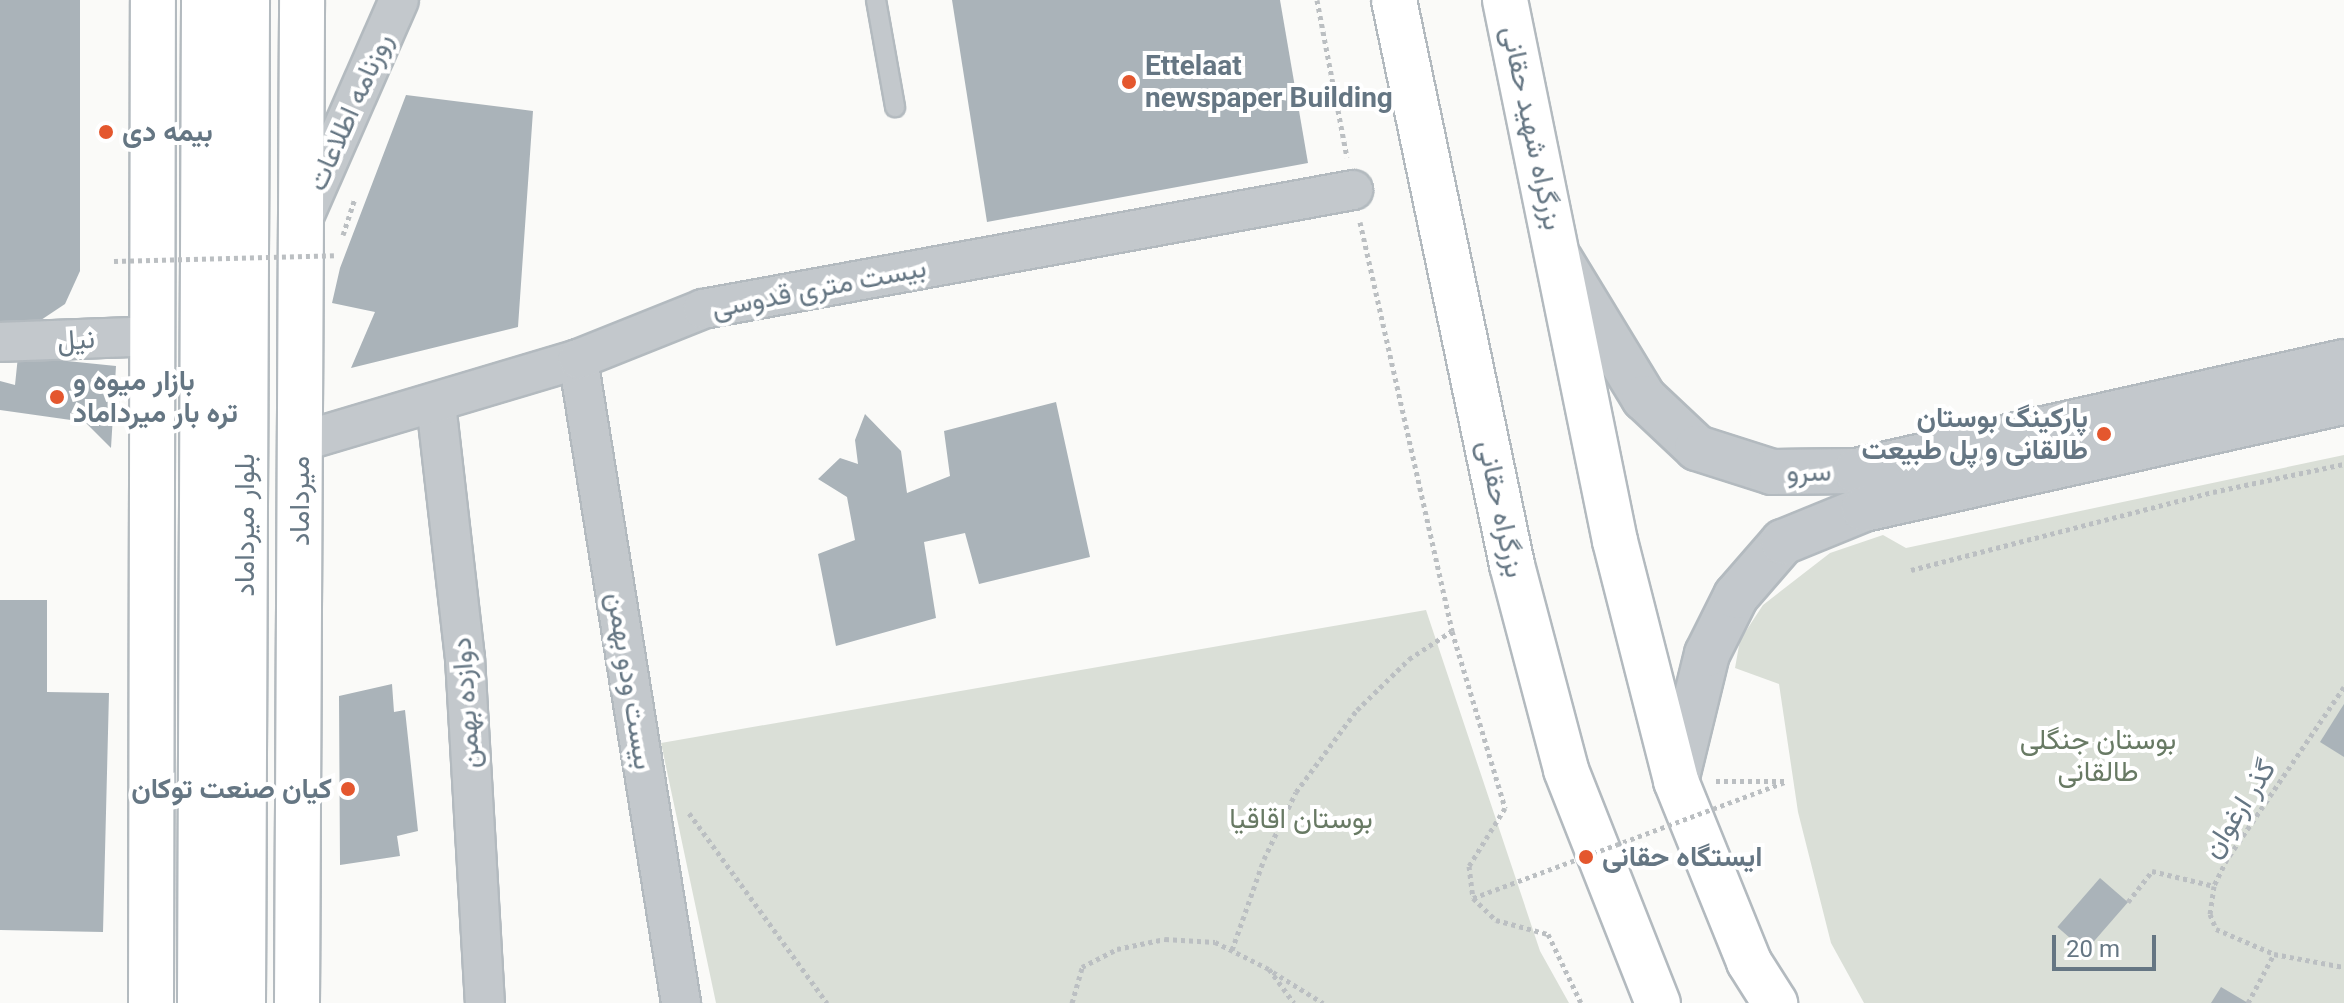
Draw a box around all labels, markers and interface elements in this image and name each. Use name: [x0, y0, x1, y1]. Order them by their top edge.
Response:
street label: بزرگراه شهید حقانی: [1494, 23, 1570, 233]
street label: روزنامه اطلاعات: [300, 28, 400, 196]
place label: Ettelaat newspaper Building: [1145, 49, 1393, 115]
marker: Ettelaat newspaper Building: [1120, 73, 1138, 91]
place label: بیمه دی: [122, 115, 213, 149]
marker: بیمه دی: [97, 123, 115, 141]
street label: بیست متری قدوسی: [709, 251, 929, 325]
street label: نیل: [56, 322, 96, 358]
place label: بازار میوه و تره بار میرداماد: [73, 364, 238, 430]
marker: بازار میوه و تره بار میرداماد: [48, 388, 66, 406]
place label: پارکینگ بوستان طالقانی و پل طبیعت: [1861, 401, 2088, 467]
marker: پارکینگ بوستان طالقانی و پل طبیعت: [2095, 425, 2113, 443]
street label: بزرگراه حقانی: [1470, 437, 1532, 581]
street label: بلوار میرداماد: [228, 454, 262, 596]
street label: سرو: [1786, 455, 1832, 489]
street label: میرداماد: [283, 456, 317, 546]
street label: بیست ودو بهمن: [599, 590, 661, 772]
street label: دوازده بهمن: [445, 636, 487, 770]
park label: بوستان جنگلی طالقانی: [2020, 723, 2176, 789]
street label: گذر ارغوان: [2195, 754, 2283, 864]
place label: کیان صنعت توکان: [131, 772, 332, 806]
marker: کیان صنعت توکان: [339, 780, 357, 798]
park label: بوستان اقاقیا: [1229, 802, 1373, 836]
place label: ایستگاه حقانی: [1602, 840, 1763, 874]
marker: ایستگاه حقانی: [1577, 848, 1595, 866]
scale bar: [2056, 919, 2160, 969]
text: 20 m: [2066, 935, 2120, 963]

